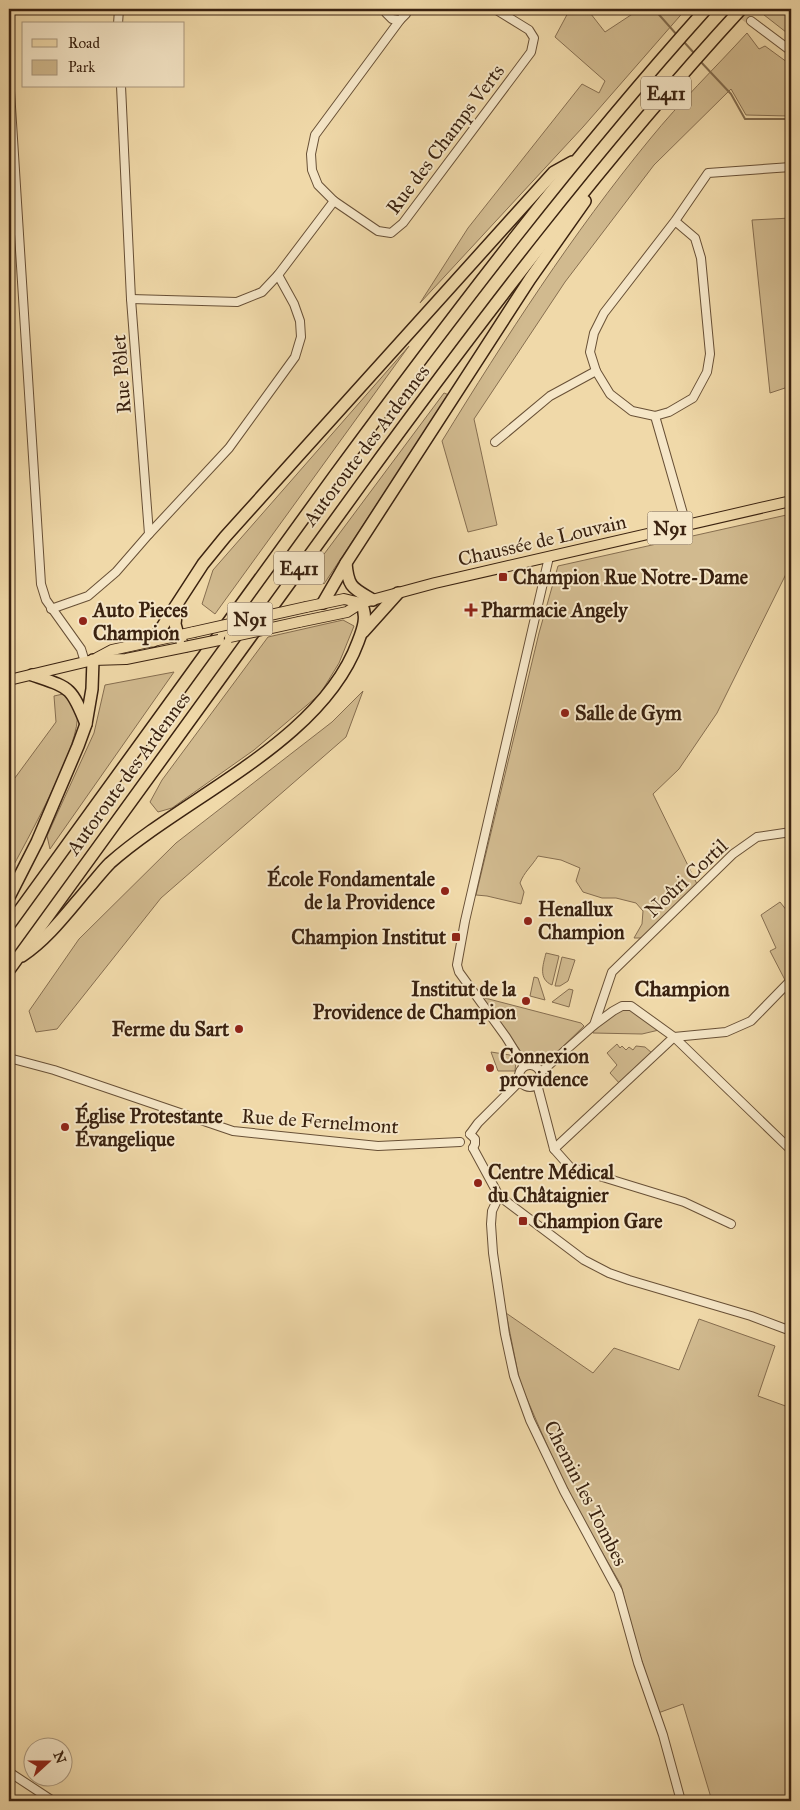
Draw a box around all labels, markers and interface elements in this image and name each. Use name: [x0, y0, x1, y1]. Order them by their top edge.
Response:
legend: [22, 22, 185, 88]
text: Road: [68, 34, 100, 52]
text: Park: [68, 58, 95, 76]
street label: Rue des Champs Verts: [381, 59, 509, 219]
road number: E411: [641, 76, 691, 110]
street label: Rue Pôlet: [106, 334, 136, 414]
street label: Autoroute des Ardennes: [297, 360, 434, 531]
street label: Chaussée de Louvain: [456, 509, 629, 571]
road number: N91: [648, 512, 692, 544]
road number: E411: [274, 552, 324, 584]
place label: Champion Rue Notre-Dame: [513, 565, 749, 590]
marker: Champion Rue Notre-Dame: [497, 571, 509, 583]
place label: Auto Pieces Champion: [91, 598, 188, 646]
place label: Pharmacie Angely: [481, 598, 629, 623]
road number: N91: [228, 602, 272, 636]
marker: Pharmacie Angely: [465, 604, 477, 616]
marker: Auto Pieces Champion: [77, 615, 89, 627]
street label: Autoroute des Ardennes: [60, 687, 195, 860]
place label: Salle de Gym: [575, 701, 682, 726]
marker: Salle de Gym: [559, 707, 571, 719]
street label: Noûri Cortil: [640, 833, 733, 922]
place label: École Fondamentale de la Providence: [267, 865, 436, 914]
marker: École Fondamentale de la Providence: [439, 885, 451, 897]
place label: Henallux Champion: [538, 897, 625, 945]
marker: Henallux Champion: [522, 915, 534, 927]
place label: Champion Institut: [291, 925, 447, 950]
marker: Champion Institut: [450, 931, 462, 943]
district label: Champion: [634, 975, 730, 1002]
place label: Institut de la Providence de Champion: [313, 977, 517, 1025]
marker: Institut de la Providence de Champion: [520, 995, 532, 1007]
place label: Ferme du Sart: [112, 1017, 230, 1041]
marker: Ferme du Sart: [233, 1023, 245, 1035]
place label: Connexion providence: [499, 1044, 589, 1092]
marker: Connexion providence: [484, 1062, 496, 1074]
place label: Église Protestante Évangelique: [75, 1102, 224, 1152]
street label: Rue de Fernelmont: [241, 1104, 399, 1138]
marker: Église Protestante Évangelique: [59, 1121, 71, 1133]
place label: Centre Médical du Châtaignier: [488, 1160, 615, 1208]
marker: Centre Médical du Châtaignier: [472, 1177, 484, 1189]
place label: Champion Gare: [533, 1209, 663, 1234]
marker: Champion Gare: [517, 1215, 529, 1227]
street label: Chemin les Tombes: [539, 1416, 633, 1570]
north arrow: [22, 1738, 72, 1788]
text: N: [50, 1749, 70, 1766]

